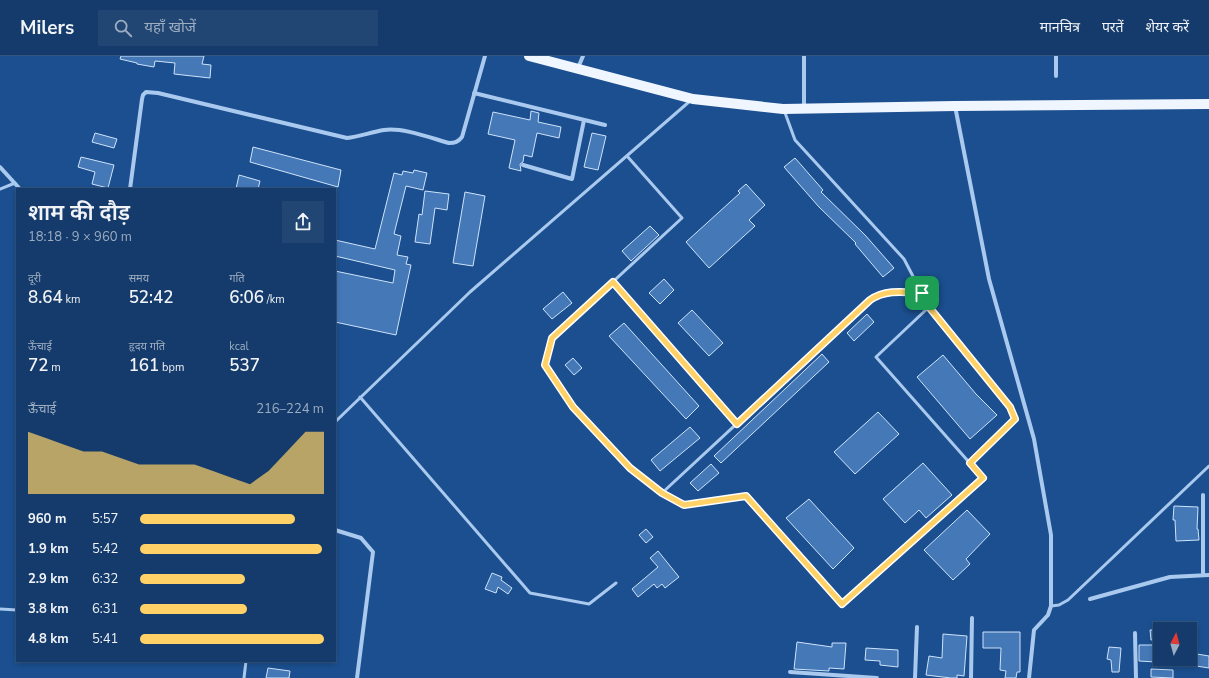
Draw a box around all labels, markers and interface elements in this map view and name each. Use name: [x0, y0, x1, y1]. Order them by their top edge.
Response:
search box: [98, 10, 378, 46]
text: Milers: [20, 15, 74, 41]
icon: search: [112, 17, 134, 39]
text: यहाँ खोजें: [144, 17, 196, 37]
text: मानचित्र: [1040, 18, 1080, 37]
text: परतें: [1102, 18, 1124, 37]
text: शेयर करें: [1146, 18, 1189, 37]
text: शाम की दौड़: [28, 198, 130, 228]
button: share: [282, 201, 324, 243]
text: 18:18 · 9 × 960 m: [28, 228, 132, 246]
text: दूरी: [28, 271, 41, 286]
text: समय: [129, 271, 149, 286]
text: गति: [229, 271, 245, 286]
pin: [905, 276, 939, 310]
icon: arrive: [911, 282, 933, 304]
text: 8.64: [28, 286, 63, 309]
text: 52:42: [129, 286, 174, 309]
text: 6:06: [229, 286, 264, 309]
text: km: [63, 292, 80, 307]
text: /km: [264, 292, 285, 307]
text: ऊँचाई: [28, 339, 52, 354]
text: हृदय गति: [129, 339, 165, 354]
text: kcal: [229, 339, 249, 354]
text: 72: [28, 354, 48, 377]
text: 161: [129, 354, 159, 377]
text: 537: [229, 354, 260, 377]
text: m: [48, 360, 61, 375]
text: bpm: [159, 360, 184, 375]
text: ऊँचाई: [28, 400, 56, 418]
text: 216–224 m: [256, 400, 324, 418]
text: 960 m: [28, 510, 66, 528]
text: 5:57: [92, 510, 118, 528]
text: 1.9 km: [28, 540, 69, 558]
text: 5:42: [92, 540, 118, 558]
text: 2.9 km: [28, 570, 69, 588]
text: 6:32: [92, 570, 118, 588]
text: 3.8 km: [28, 600, 69, 618]
text: 6:31: [92, 600, 118, 618]
north arrow: [1153, 622, 1197, 666]
map controls: [1153, 622, 1197, 666]
text: 4.8 km: [28, 630, 69, 648]
text: 5:41: [92, 630, 118, 648]

